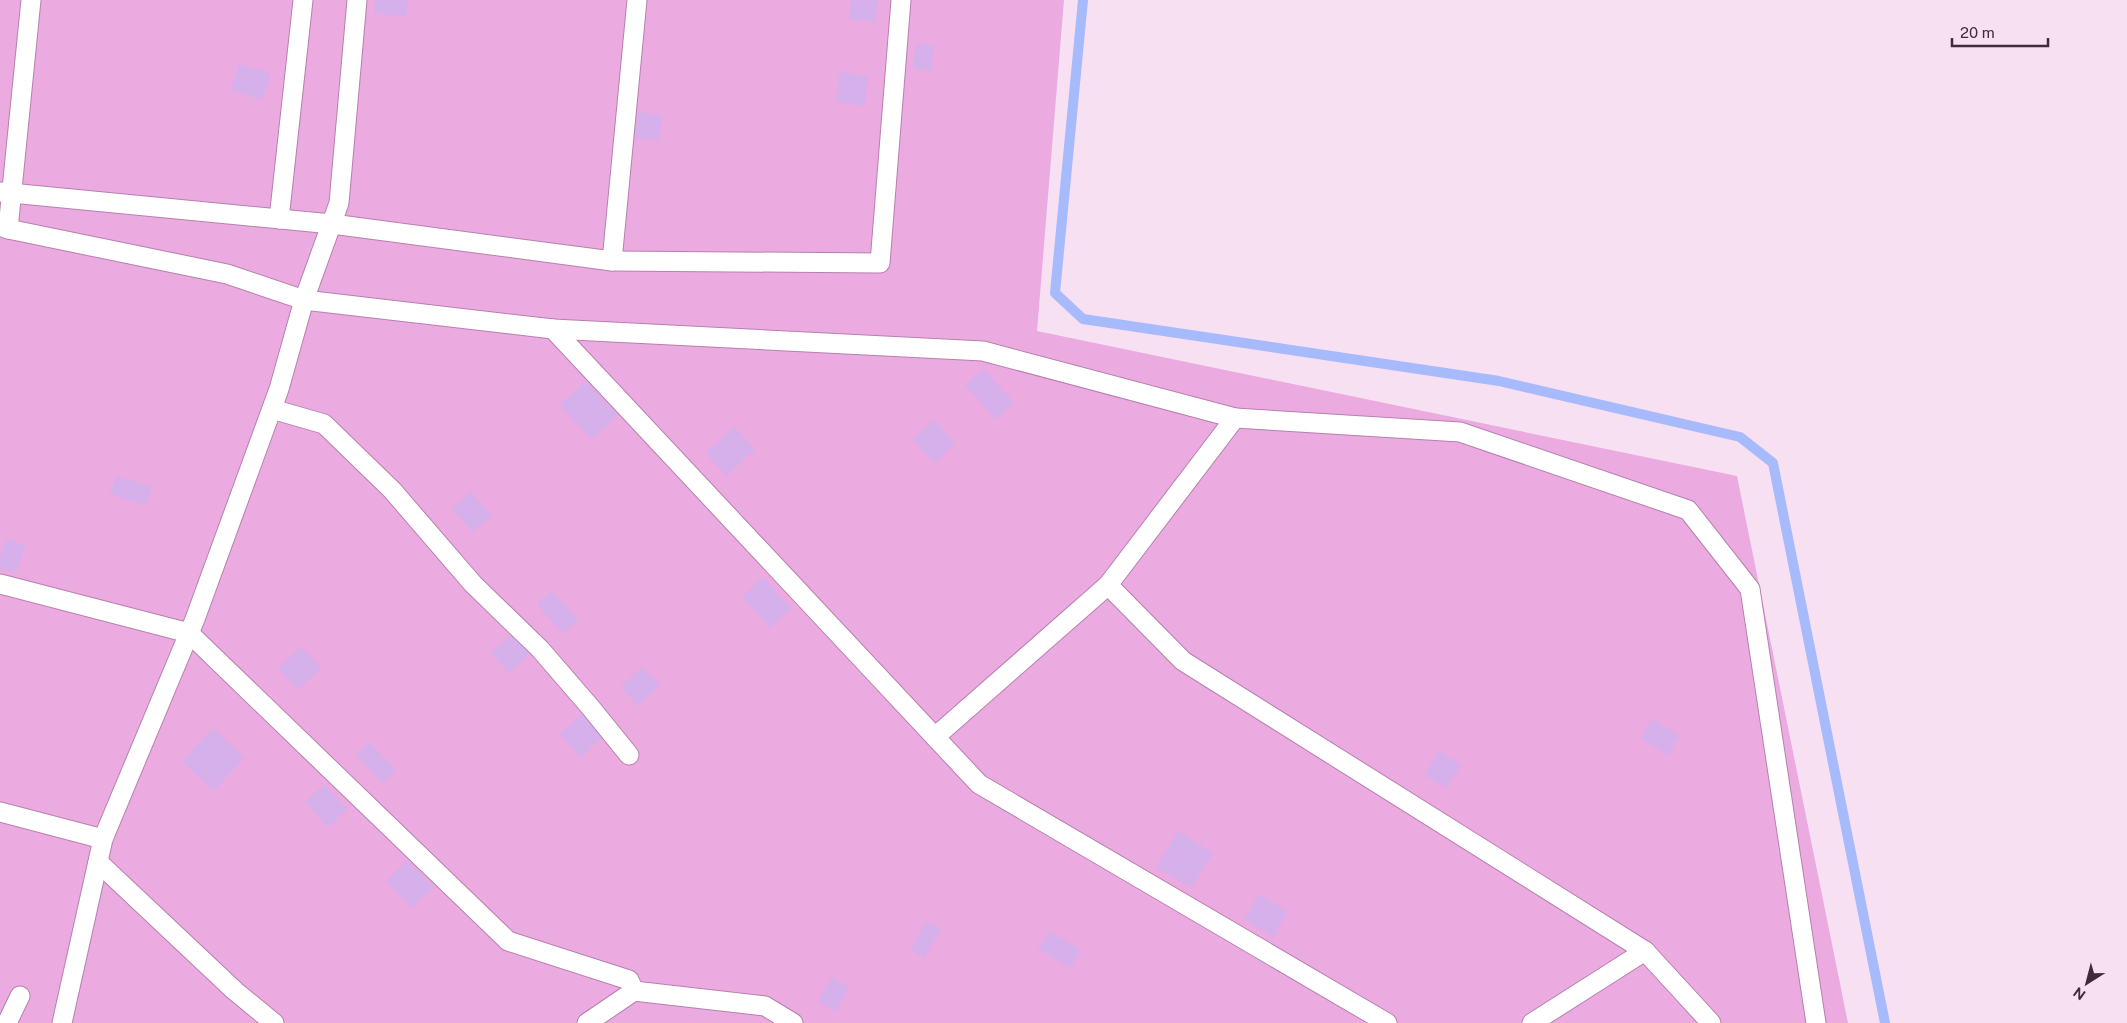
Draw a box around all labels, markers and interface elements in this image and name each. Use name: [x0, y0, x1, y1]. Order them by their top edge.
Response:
scale bar: [1952, 15, 2048, 47]
text: 20 m: [1960, 24, 1995, 41]
north arrow: [2062, 958, 2112, 1008]
text: N: [2070, 984, 2088, 1003]

